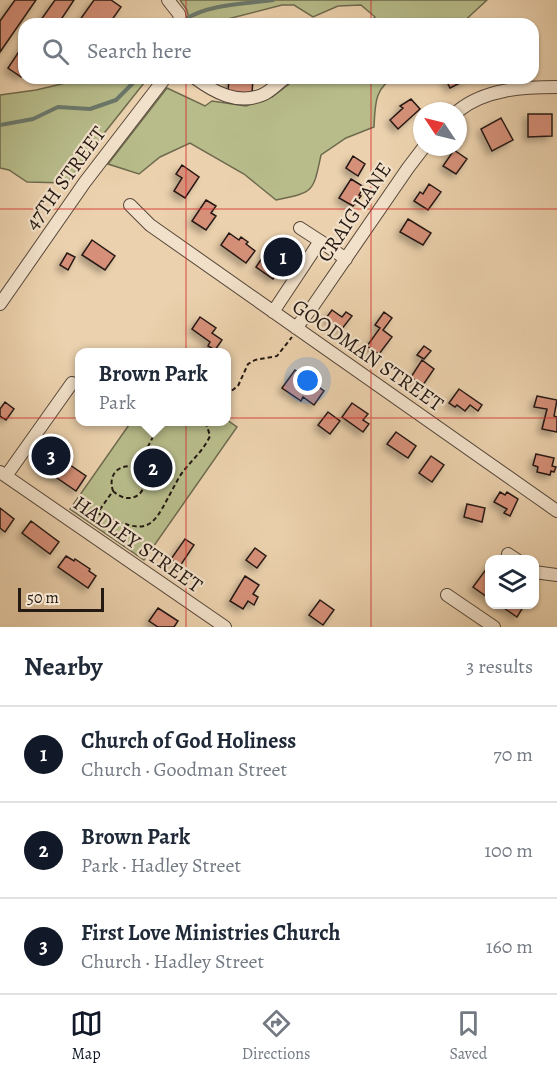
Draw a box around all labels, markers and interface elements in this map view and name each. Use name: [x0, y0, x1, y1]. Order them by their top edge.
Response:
search box: [18, 18, 539, 84]
icon: search: [39, 35, 72, 68]
text: Search here: [87, 36, 192, 66]
north arrow: [413, 102, 467, 156]
street label: 47TH STREET: [18, 120, 112, 235]
street label: CRAIG LANE: [310, 157, 398, 267]
pin: 1: [264, 234, 302, 280]
street label: GOODMAN STREET: [287, 292, 450, 418]
popup: [75, 348, 231, 426]
text: Brown Park: [98, 359, 208, 389]
your location: [293, 366, 322, 395]
text: Park: [98, 389, 136, 416]
pin: 3: [32, 434, 70, 478]
pin: 2: [134, 446, 172, 490]
street label: HADLEY STREET: [68, 489, 209, 599]
map controls: [485, 555, 539, 609]
button: layers: [485, 555, 539, 609]
scale bar: [18, 585, 104, 612]
text: 50 m: [27, 587, 59, 609]
text: Nearby: [24, 649, 103, 684]
text: 3 results: [466, 653, 533, 680]
text: Church of God Holiness: [81, 726, 296, 756]
text: 1: [40, 741, 47, 768]
text: 70 m: [493, 741, 533, 768]
text: Church · Goodman Street: [81, 756, 287, 783]
text: Brown Park: [81, 822, 190, 852]
text: 2: [39, 837, 48, 864]
text: 100 m: [484, 837, 533, 864]
text: Park · Hadley Street: [81, 852, 241, 879]
text: First Love Ministries Church: [81, 918, 341, 948]
text: 3: [39, 933, 48, 960]
text: 160 m: [486, 933, 533, 960]
text: Church · Hadley Street: [81, 948, 264, 975]
tab: Map: [70, 1007, 103, 1065]
tab: Directions: [242, 1007, 310, 1065]
tab: Saved: [449, 1007, 487, 1065]

